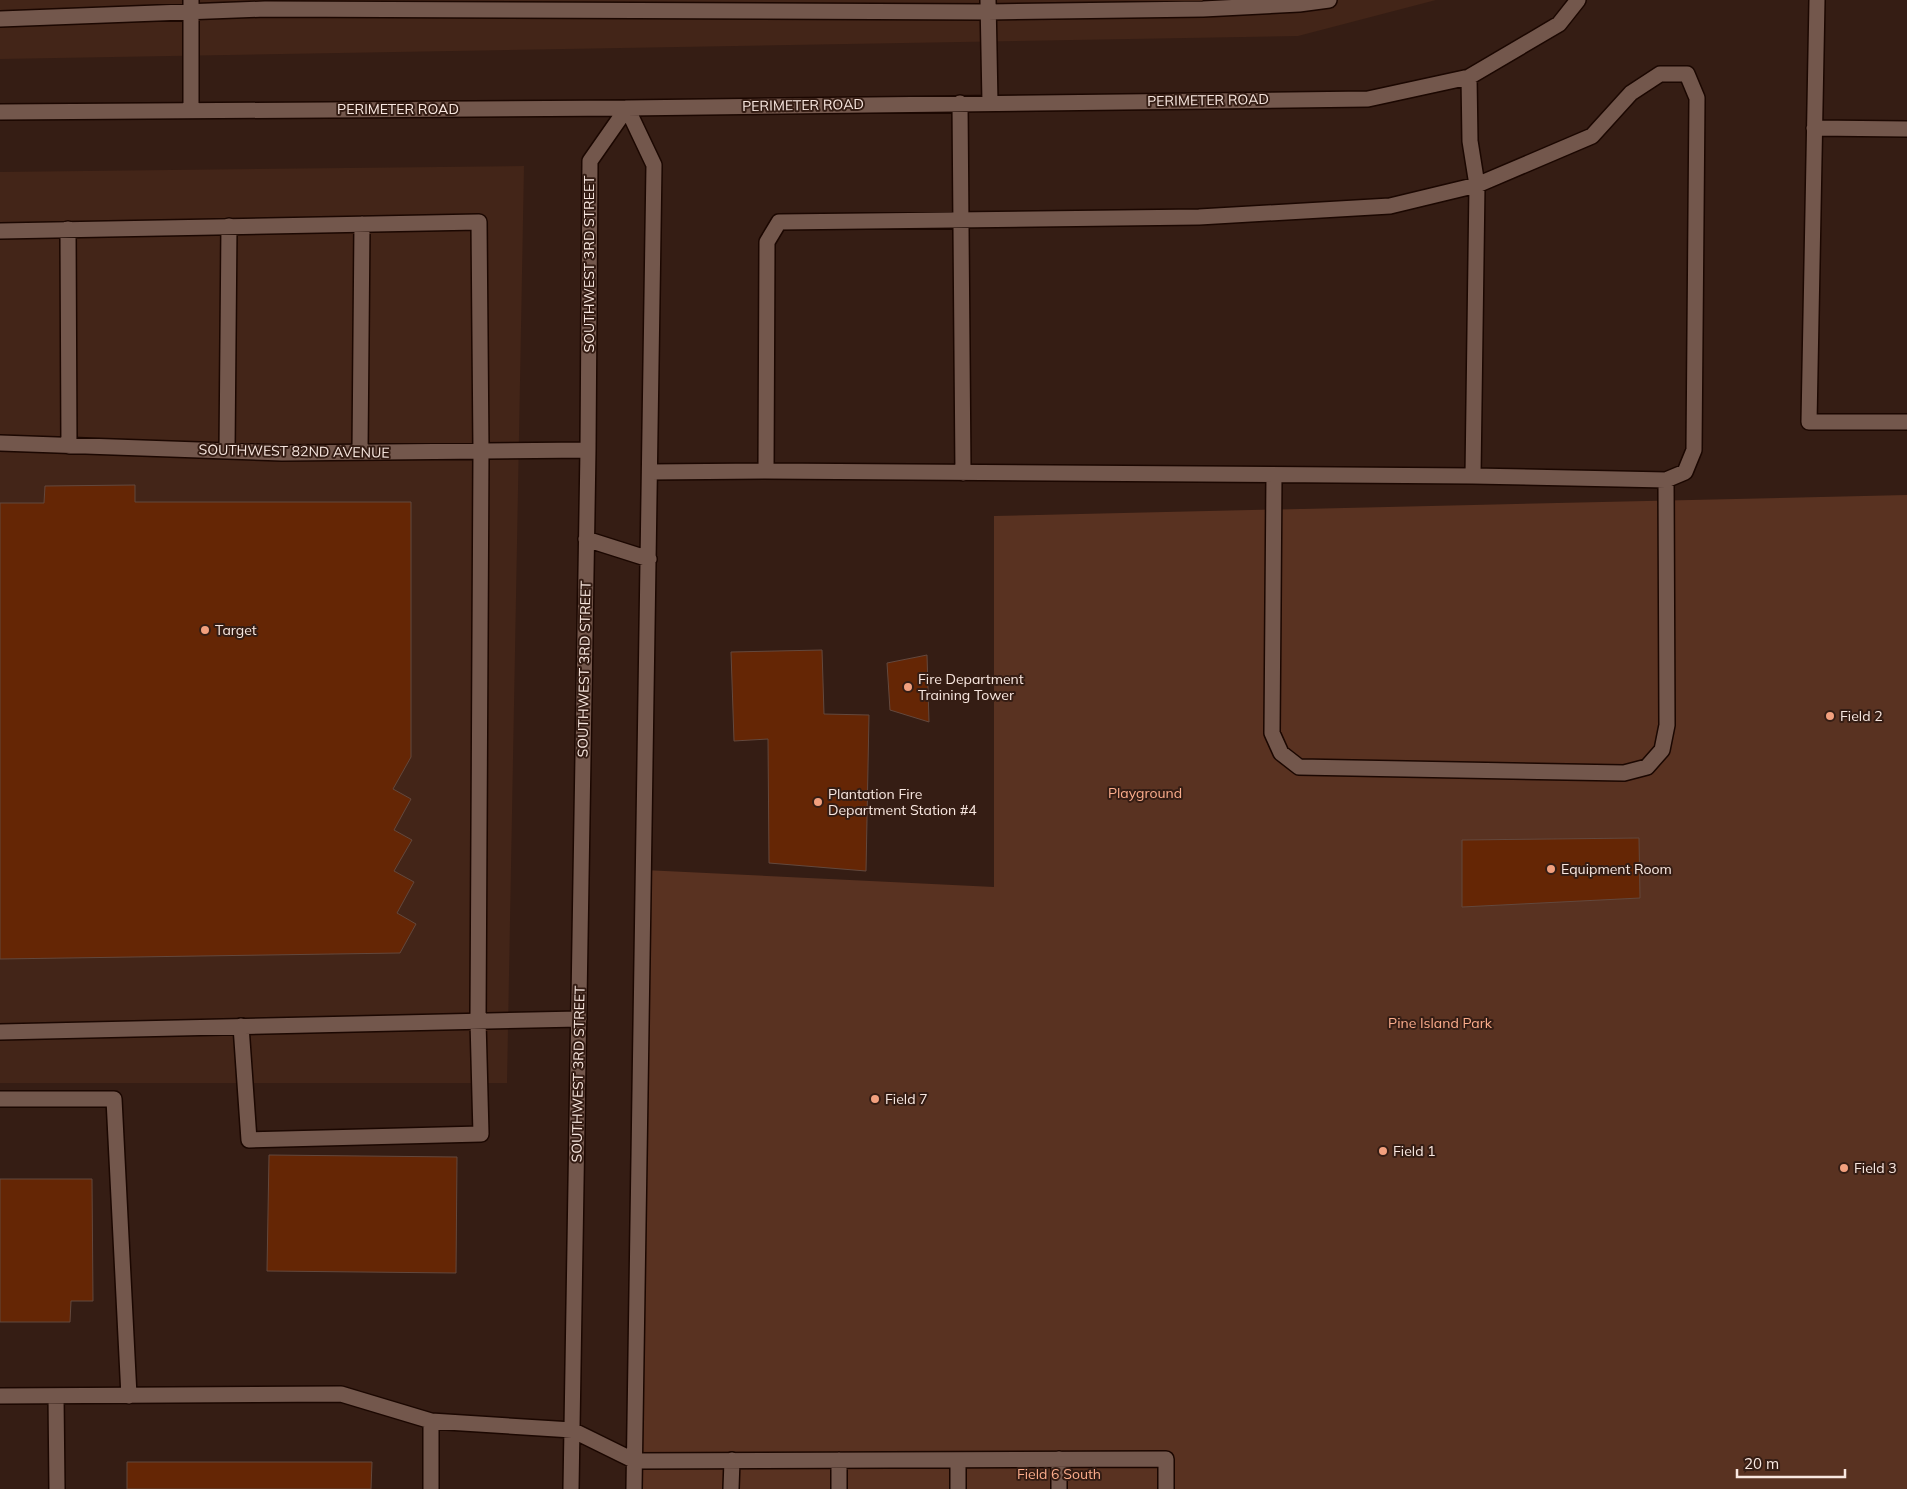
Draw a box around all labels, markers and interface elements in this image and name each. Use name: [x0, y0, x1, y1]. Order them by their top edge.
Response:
street label: PERIMETER ROAD: [1147, 90, 1269, 110]
street label: PERIMETER ROAD: [742, 95, 864, 115]
street label: PERIMETER ROAD: [337, 100, 459, 118]
street label: SOUTHWEST 3RD STREET: [580, 175, 598, 352]
street label: SOUTHWEST 82ND AVENUE: [198, 440, 390, 462]
street label: SOUTHWEST 3RD STREET: [573, 580, 595, 758]
place label: Target: [215, 621, 257, 639]
marker: Target: [199, 624, 211, 636]
place label: Fire Department Training Tower: [918, 670, 1024, 704]
marker: Fire Department Training Tower: [902, 681, 914, 693]
place label: Field 2: [1840, 707, 1883, 725]
marker: Field 2: [1824, 710, 1836, 722]
park label: Playground: [1108, 784, 1182, 802]
place label: Plantation Fire Department Station #4: [828, 785, 977, 819]
marker: Plantation Fire Department Station #4: [812, 796, 824, 808]
place label: Equipment Room: [1561, 860, 1672, 878]
marker: Equipment Room: [1545, 863, 1557, 875]
street label: SOUTHWEST 3RD STREET: [567, 985, 589, 1163]
park label: Pine Island Park: [1388, 1014, 1493, 1032]
place label: Field 7: [885, 1090, 928, 1108]
marker: Field 7: [869, 1093, 881, 1105]
place label: Field 1: [1393, 1142, 1436, 1160]
marker: Field 1: [1377, 1145, 1389, 1157]
place label: Field 3: [1854, 1159, 1897, 1177]
marker: Field 3: [1838, 1162, 1850, 1174]
scale bar: [1737, 1446, 1844, 1478]
text: 20 m: [1744, 1454, 1779, 1473]
park label: Field 6 South: [1017, 1465, 1101, 1483]

